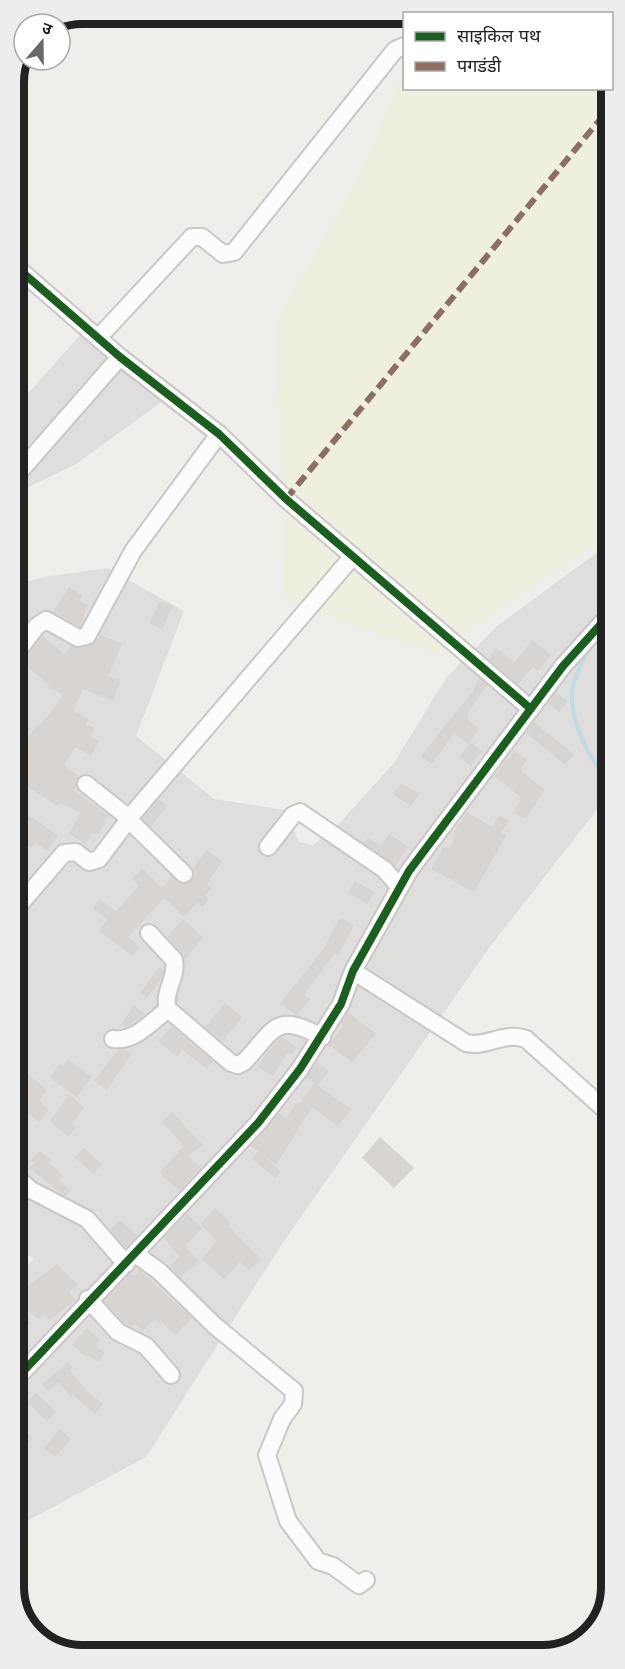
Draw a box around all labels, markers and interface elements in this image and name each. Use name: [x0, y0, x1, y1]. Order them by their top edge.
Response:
north arrow: [12, 12, 72, 72]
legend: [403, 12, 613, 90]
text: उ: [39, 16, 56, 41]
text: साइकिल पथ: [457, 23, 541, 49]
text: पगडंडी: [457, 53, 502, 79]

